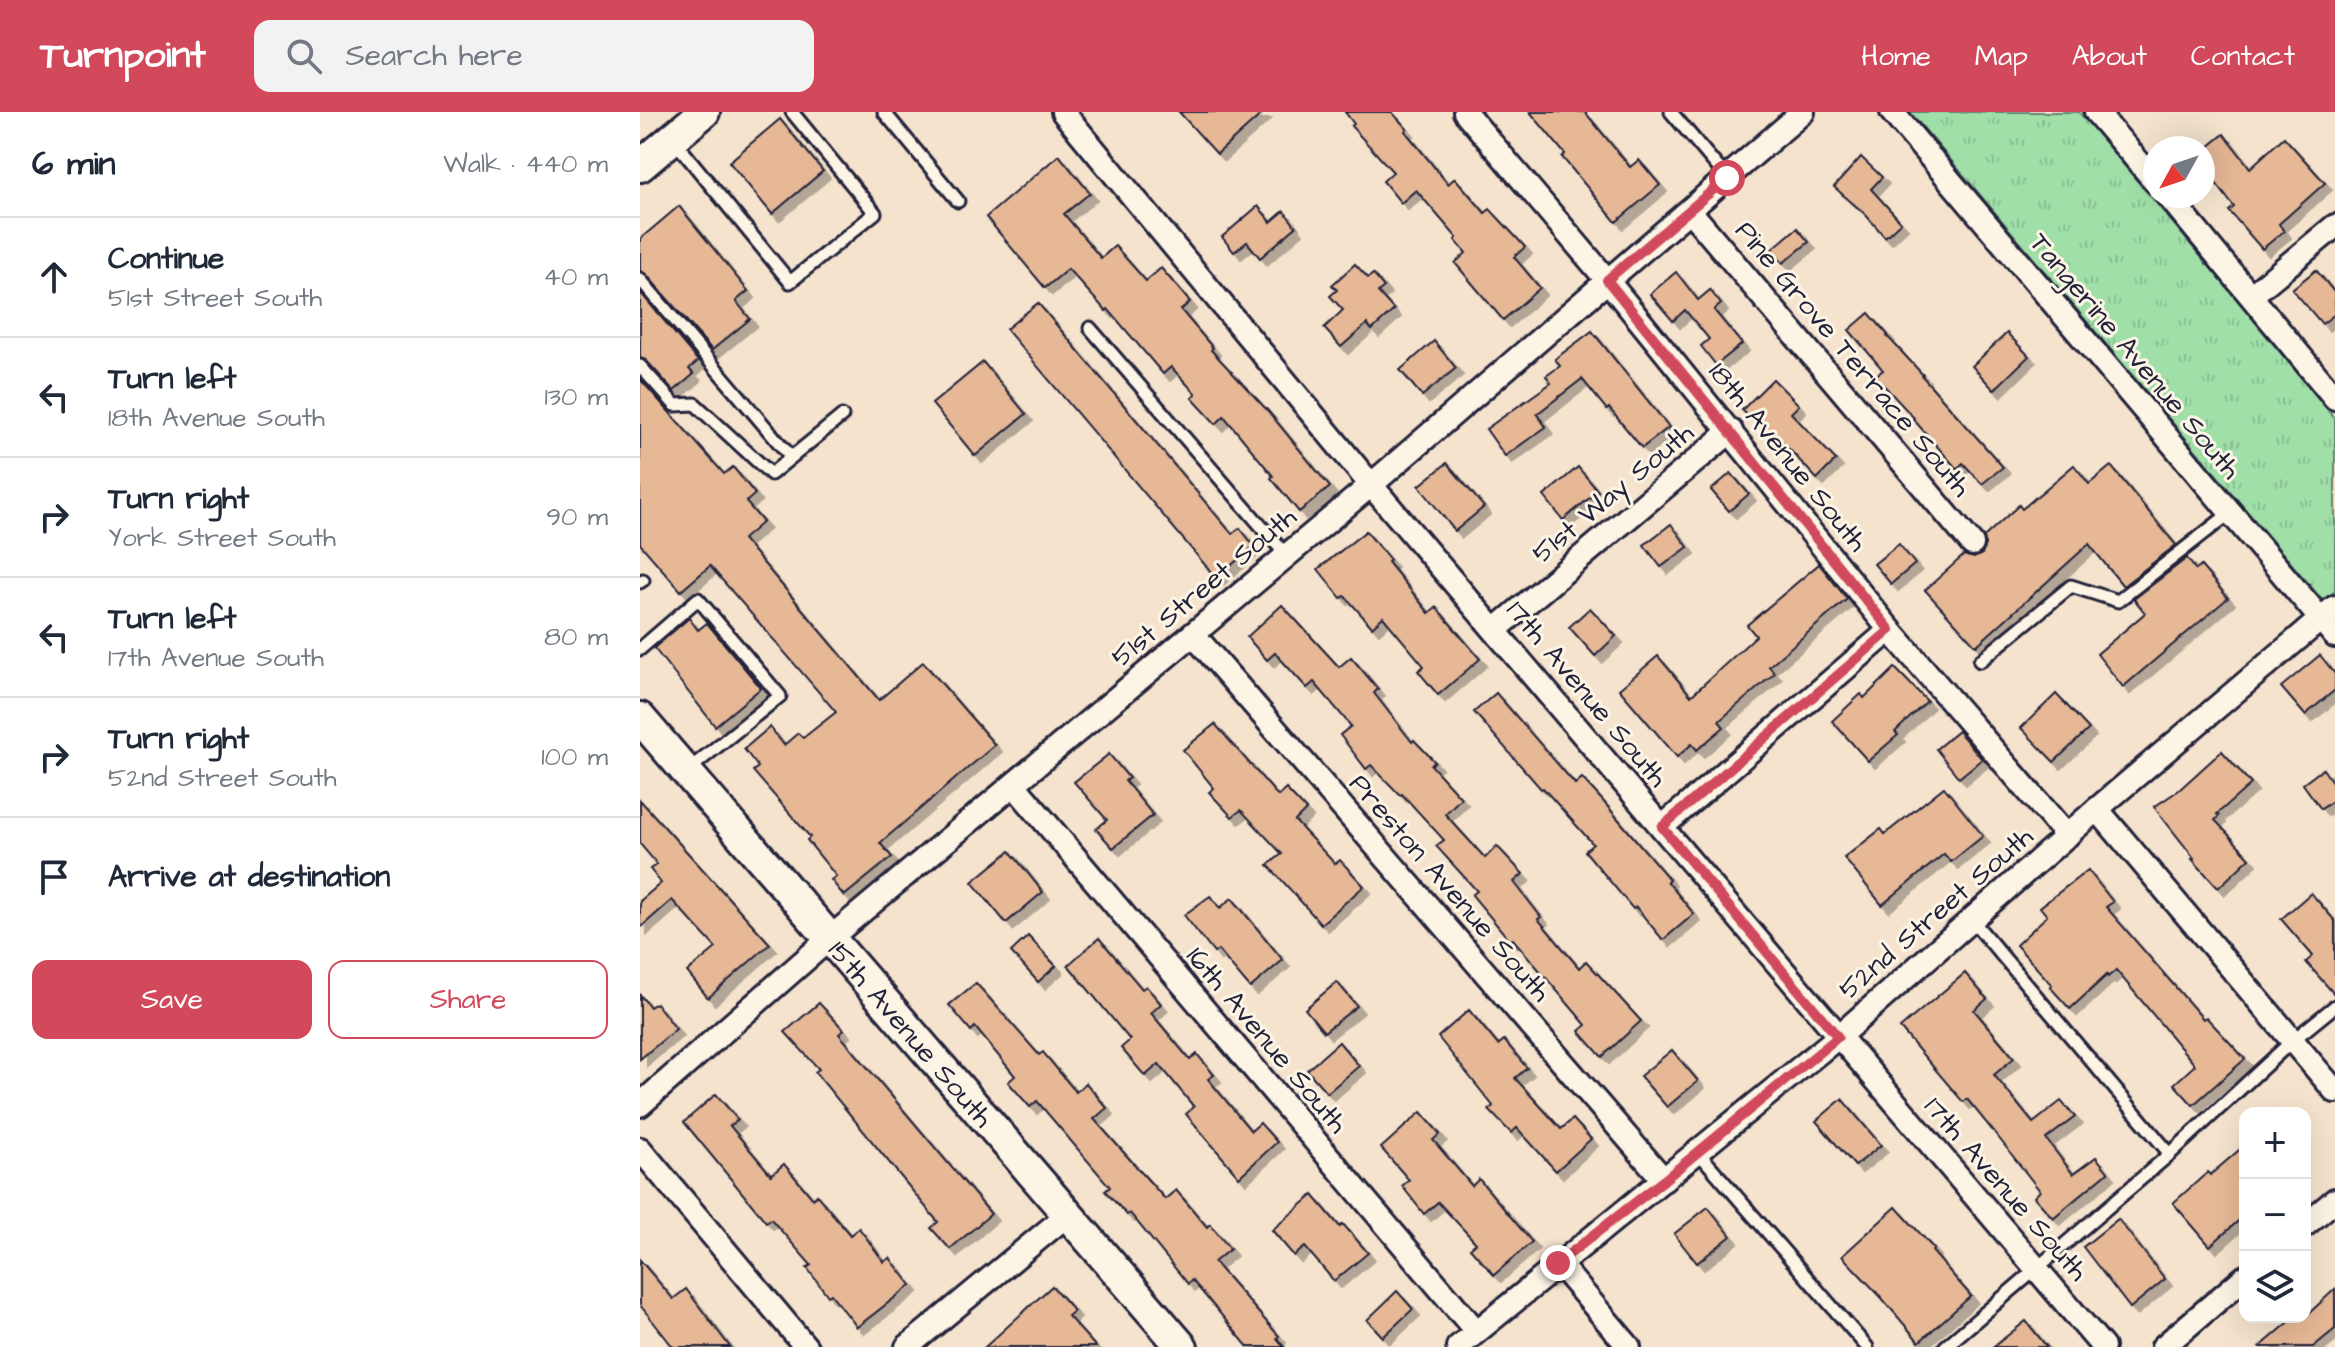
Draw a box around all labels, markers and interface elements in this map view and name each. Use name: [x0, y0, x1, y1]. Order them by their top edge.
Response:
search box: [254, 20, 814, 92]
text: Turnpoint: [40, 30, 206, 82]
icon: search: [282, 34, 326, 78]
text: Search here: [346, 35, 523, 77]
text: Home: [1861, 37, 1931, 76]
text: Map: [1975, 37, 2028, 76]
text: About: [2072, 37, 2147, 76]
text: Contact: [2191, 37, 2295, 76]
north arrow: [2143, 136, 2215, 208]
text: 6 min: [32, 140, 116, 188]
text: Walk · 440 m: [443, 146, 608, 182]
route start: [1709, 160, 1745, 196]
street label: Pine Grove Terrace South: [1726, 213, 1980, 505]
street label: Tangerine Avenue South: [2019, 224, 2250, 488]
text: Continue: [108, 238, 224, 280]
icon: ahead: [32, 255, 76, 299]
text: 40 m: [543, 259, 608, 295]
text: 51st Street South: [108, 280, 322, 316]
street label: 18th Avenue South: [1699, 354, 1877, 560]
text: Turn left: [108, 358, 236, 400]
icon: left: [32, 375, 76, 419]
text: 130 m: [544, 379, 608, 415]
text: 18th Avenue South: [108, 400, 325, 436]
street label: 51st Way South: [1524, 414, 1704, 574]
text: Turn right: [108, 478, 249, 520]
icon: right: [32, 495, 76, 539]
street label: 51st Street South: [1103, 498, 1305, 676]
text: 90 m: [546, 499, 608, 535]
text: York Street South: [108, 520, 336, 556]
street label: 17th Avenue South: [1497, 592, 1677, 796]
text: Turn left: [108, 598, 236, 640]
icon: left: [32, 615, 76, 659]
text: 80 m: [544, 619, 608, 655]
text: 17th Avenue South: [108, 640, 324, 676]
text: Turn right: [108, 718, 249, 760]
icon: right: [32, 735, 76, 779]
text: 100 m: [541, 739, 608, 775]
text: 52nd Street South: [108, 760, 337, 796]
street label: Preston Avenue South: [1340, 766, 1560, 1010]
street label: 52nd Street South: [1830, 818, 2042, 1009]
icon: arrive: [32, 855, 76, 899]
text: Arrive at destination: [108, 856, 390, 898]
street label: 15th Avenue South: [819, 932, 1002, 1136]
street label: 16th Avenue South: [1177, 938, 1357, 1142]
button: Save: [32, 960, 312, 1039]
button: Share: [328, 960, 608, 1039]
street label: 17th Avenue South: [1915, 1088, 2097, 1290]
map controls: [2239, 1107, 2311, 1323]
button: +: [2239, 1107, 2311, 1179]
button: −: [2239, 1179, 2311, 1251]
route end: [1540, 1245, 1576, 1281]
button: layers: [2239, 1251, 2311, 1323]

